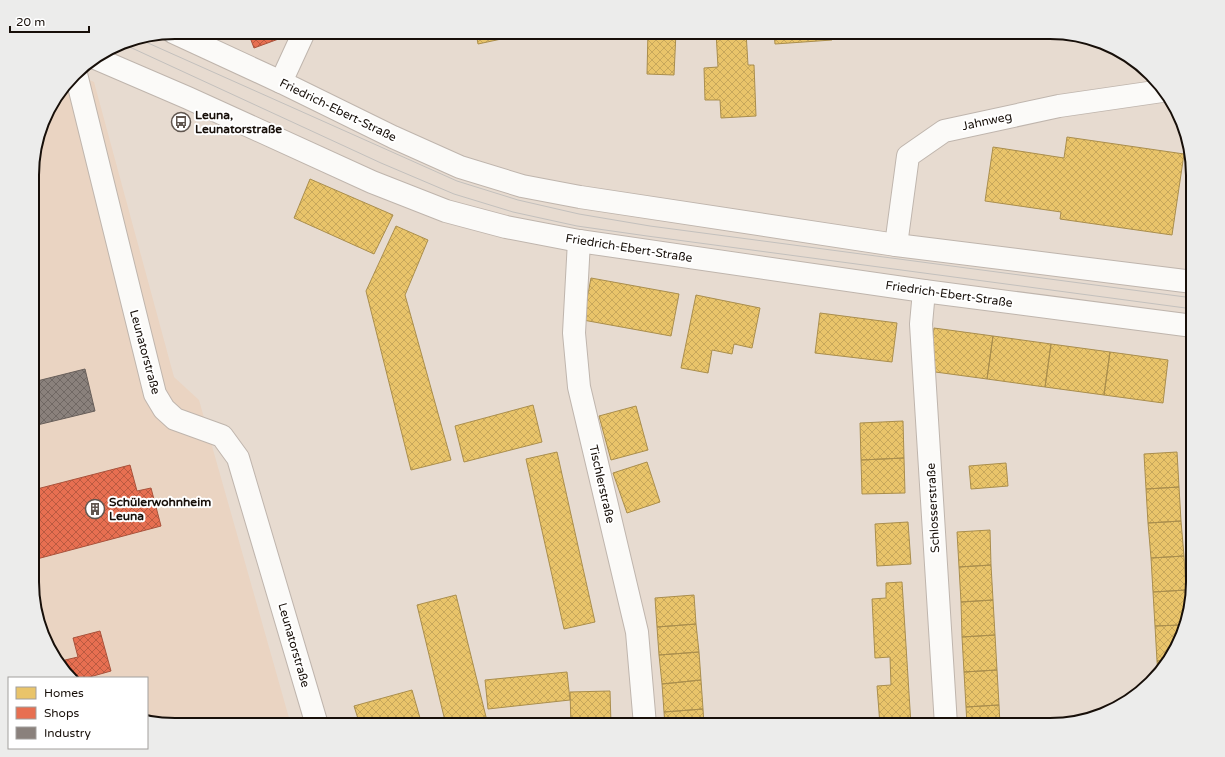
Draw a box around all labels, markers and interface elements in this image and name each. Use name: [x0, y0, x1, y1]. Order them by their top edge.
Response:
scale bar: [10, 8, 89, 34]
text: 20 m: [16, 15, 45, 29]
street label: Friedrich-Ebert-Straße: [277, 76, 399, 144]
place label: Leuna, Leunatorstraße: [195, 108, 282, 136]
street label: Jahnweg: [961, 109, 1013, 133]
bus stop icon: Leuna, Leunatorstraße: [170, 111, 192, 133]
street label: Friedrich-Ebert-Straße: [565, 231, 694, 265]
street label: Friedrich-Ebert-Straße: [885, 278, 1014, 310]
street label: Leunatorstraße: [127, 308, 163, 396]
street label: Tischlerstraße: [586, 444, 618, 525]
street label: Schlosserstraße: [924, 462, 942, 553]
place label: Schülerwohnheim Leuna: [109, 495, 211, 523]
building icon: Schülerwohnheim Leuna: [84, 498, 106, 520]
street label: Leunatorstraße: [275, 601, 313, 689]
legend: [8, 677, 148, 749]
text: Homes: [44, 686, 84, 700]
text: Shops: [44, 706, 79, 720]
text: Industry: [44, 726, 91, 740]

